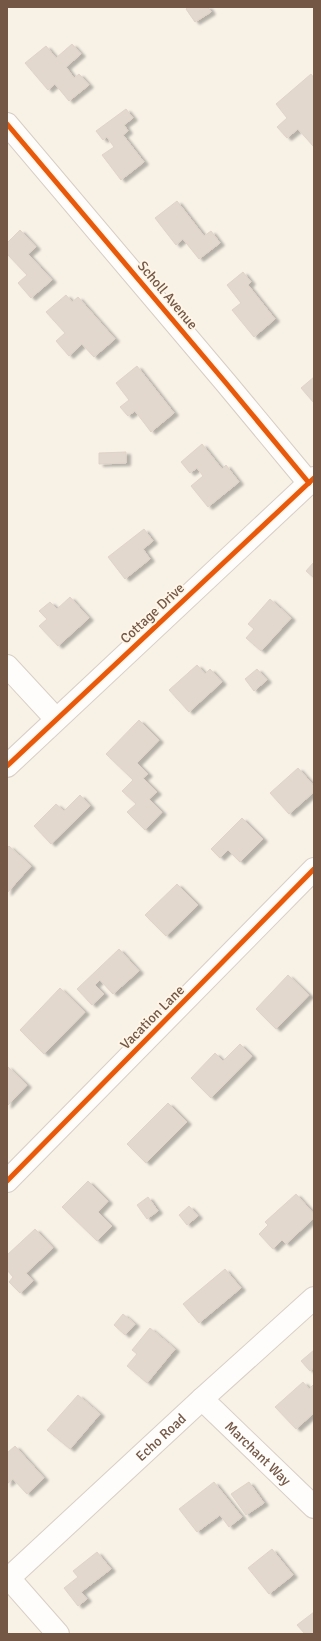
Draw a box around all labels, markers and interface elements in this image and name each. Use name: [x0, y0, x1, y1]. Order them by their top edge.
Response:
street label: Scholl Avenue: [134, 258, 201, 333]
street label: Cottage Drive: [117, 579, 188, 647]
street label: Vacation Lane: [117, 982, 188, 1053]
street label: Echo Road: [132, 1410, 190, 1465]
street label: Marchant Way: [221, 1418, 295, 1489]

